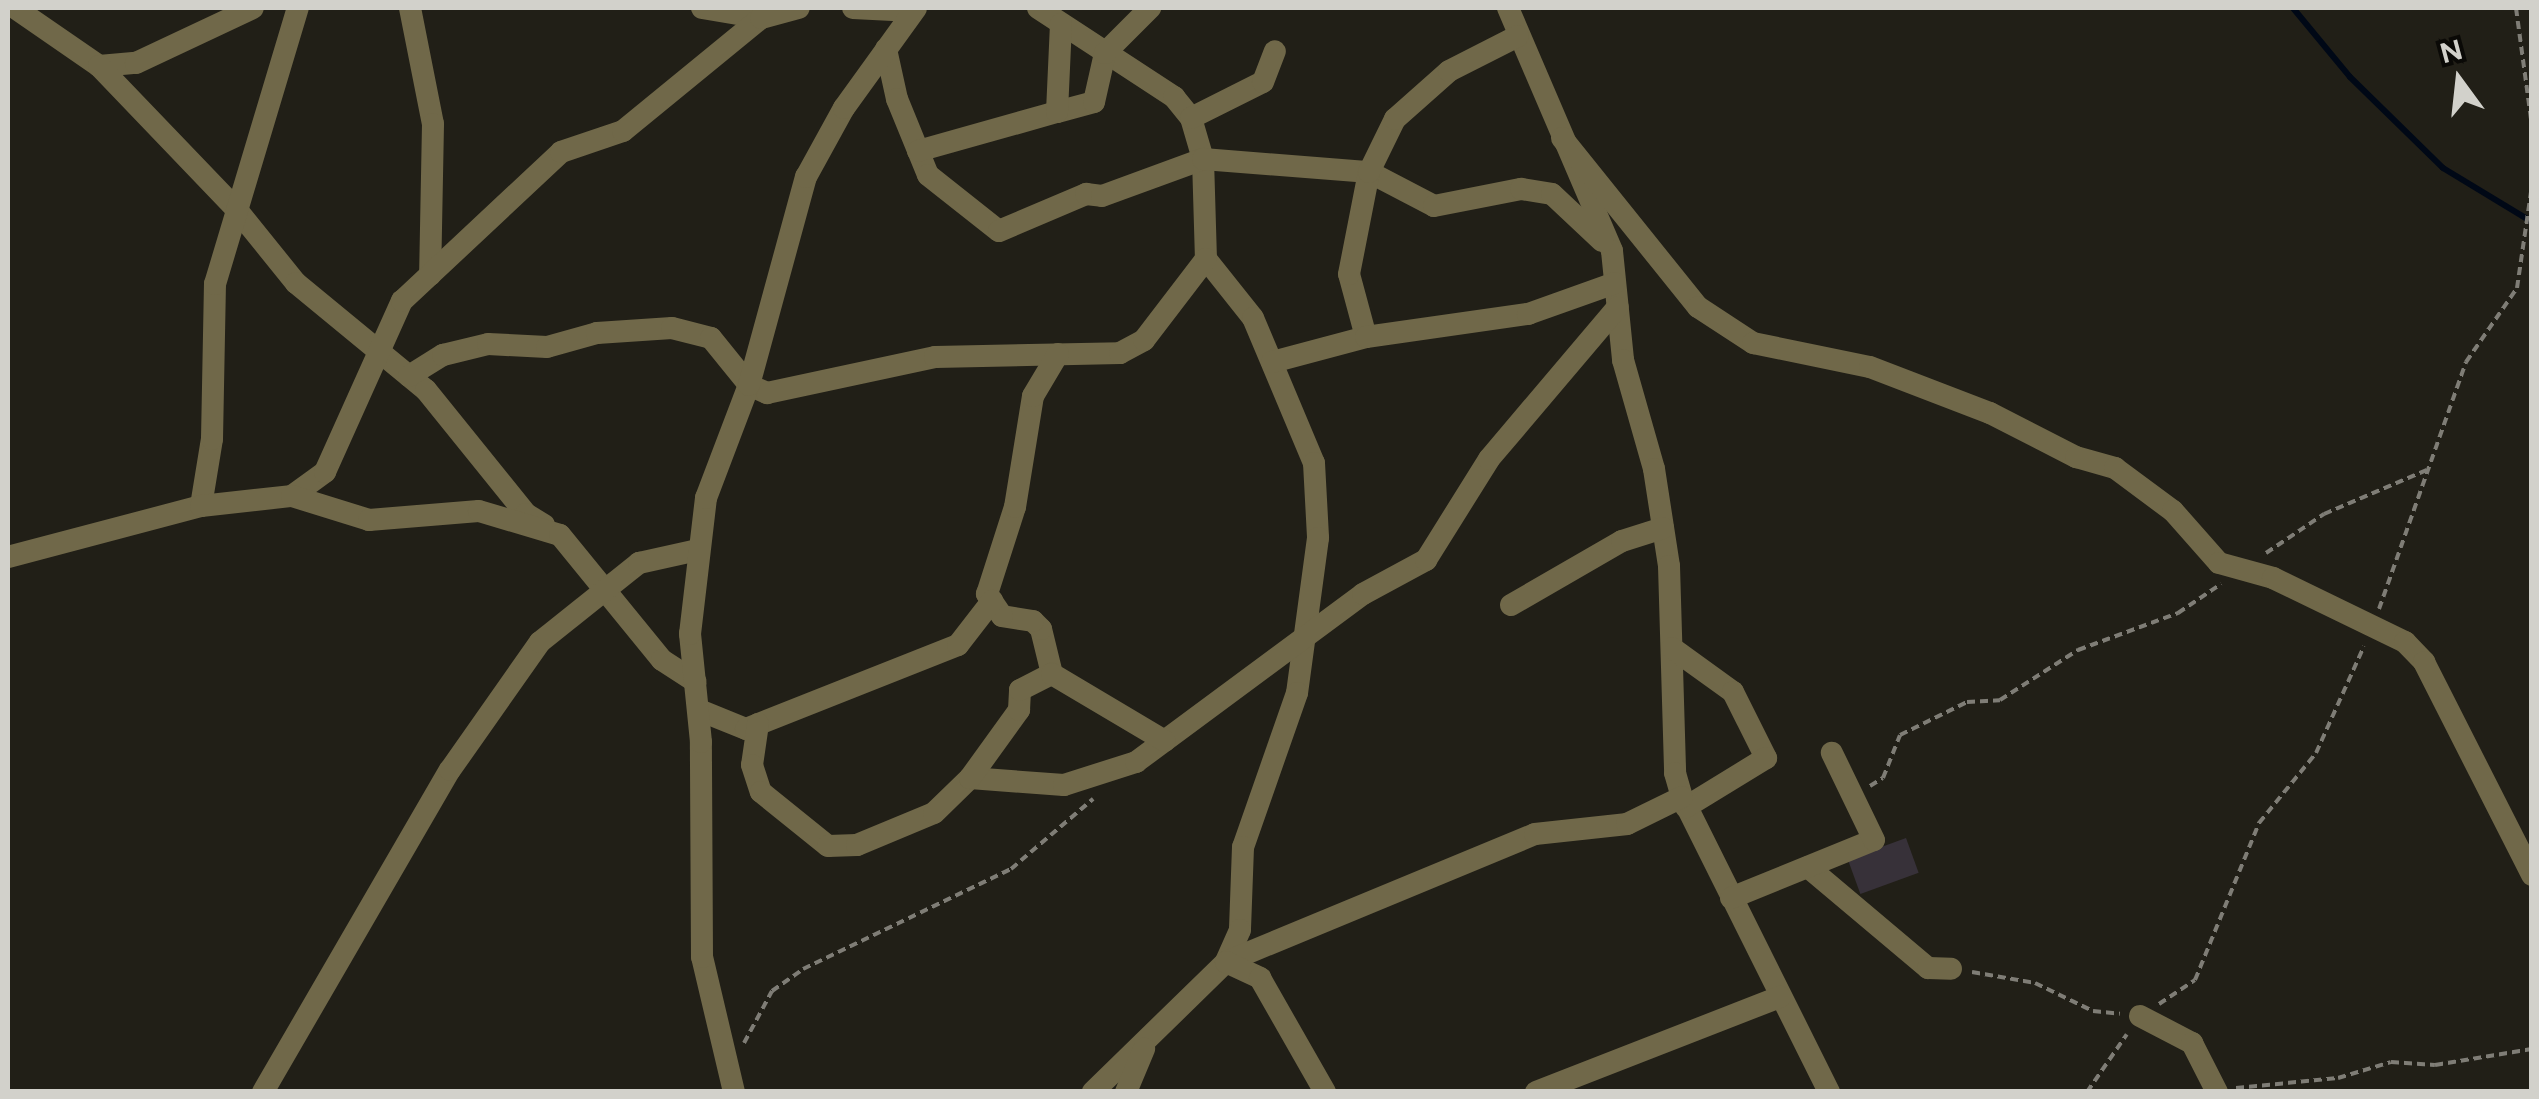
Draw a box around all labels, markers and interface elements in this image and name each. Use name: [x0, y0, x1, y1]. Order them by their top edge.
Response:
north arrow: [2409, 30, 2509, 130]
text: N: [2436, 32, 2466, 70]

